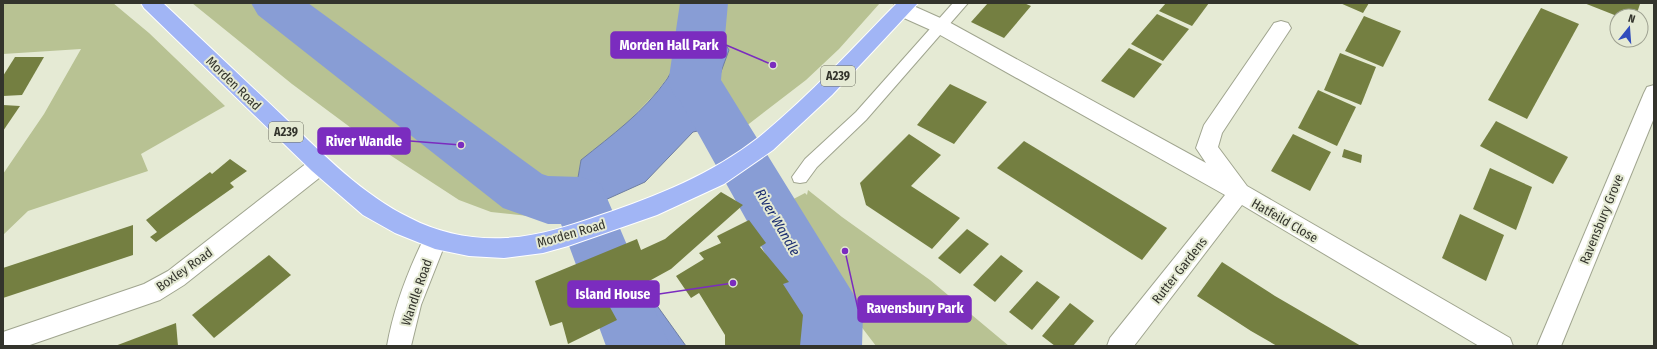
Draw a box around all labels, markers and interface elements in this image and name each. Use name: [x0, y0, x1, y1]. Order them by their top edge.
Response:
north arrow: [1609, 8, 1649, 48]
text: N: [1627, 12, 1637, 26]
callout: Morden Hall Park: [611, 32, 726, 58]
text: Morden Hall Park: [619, 37, 719, 54]
street label: Morden Road: [203, 53, 264, 113]
road number: A239: [821, 66, 855, 86]
road number: A239: [269, 122, 303, 142]
callout: River Wandle: [318, 128, 410, 154]
text: River Wandle: [326, 133, 402, 150]
street label: Ravensbury Grove: [1577, 172, 1626, 266]
water label: River Wandle: [752, 186, 804, 259]
street label: Hatfeild Close: [1249, 195, 1321, 245]
street label: Morden Road: [535, 217, 607, 250]
street label: Rutter Gardens: [1149, 234, 1210, 306]
street label: Boxley Road: [153, 245, 215, 294]
street label: Wandle Road: [398, 257, 435, 327]
callout: Island House: [568, 281, 659, 307]
text: Island House: [576, 286, 650, 303]
callout: Ravensbury Park: [858, 296, 971, 322]
text: Ravensbury Park: [866, 300, 964, 317]

